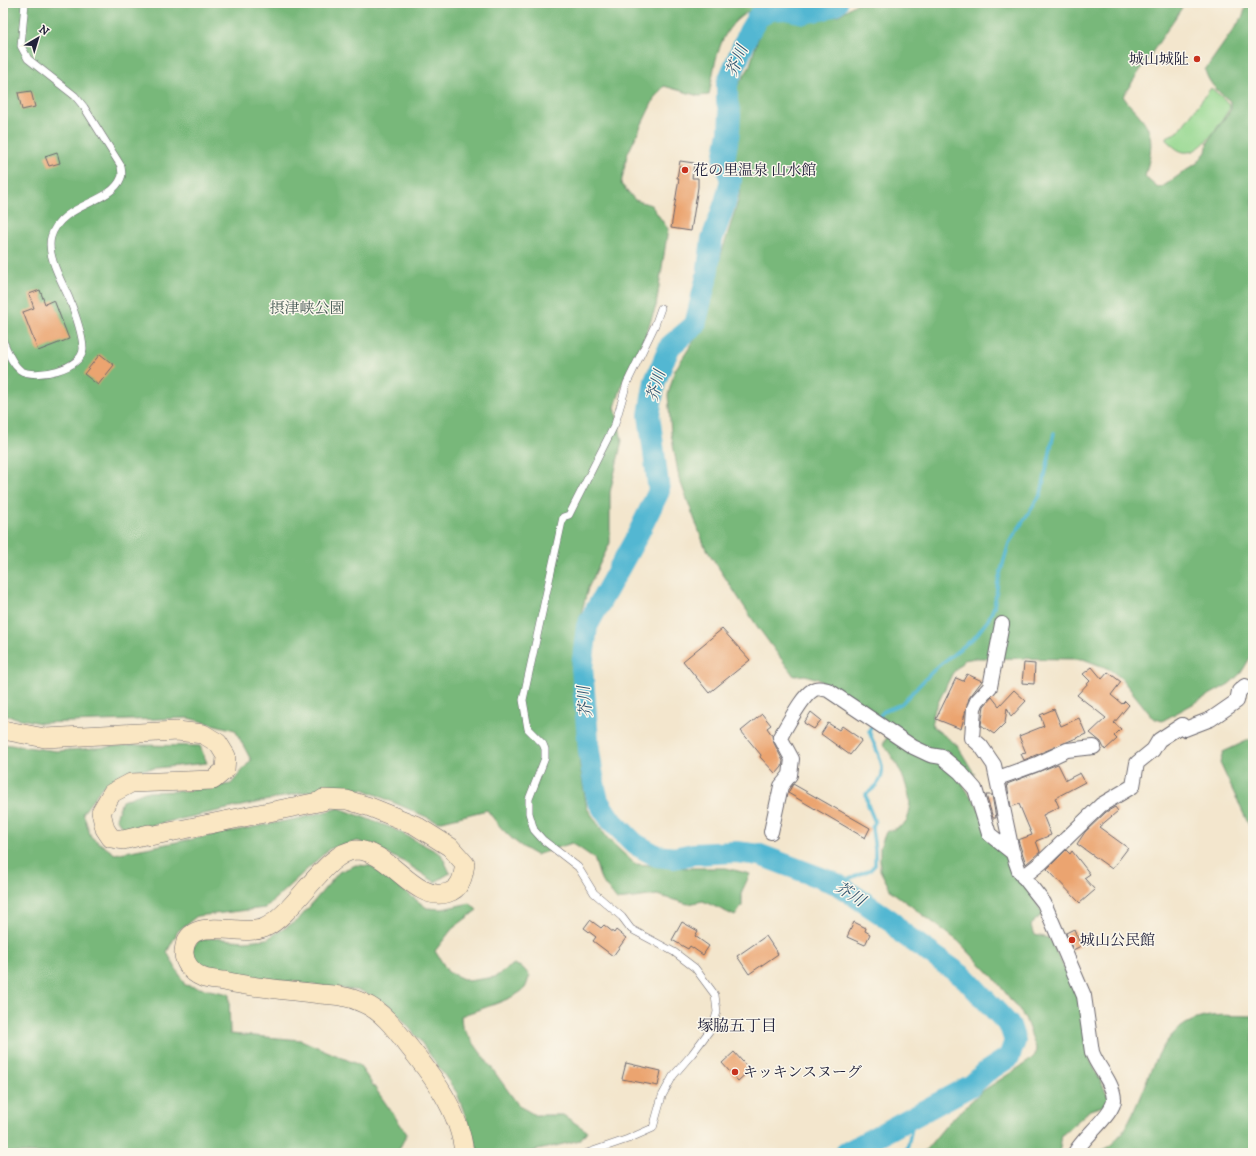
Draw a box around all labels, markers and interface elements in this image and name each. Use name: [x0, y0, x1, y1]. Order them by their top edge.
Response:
north arrow: [18, 18, 58, 58]
text: N: [36, 23, 51, 39]
water label: 芥川: [722, 41, 753, 80]
place label: 城山城阯: [1129, 50, 1189, 69]
marker: 城山城阯: [1192, 54, 1202, 64]
place label: 花の里温泉 山水館: [693, 161, 816, 180]
marker: 花の里温泉 山水館: [680, 165, 690, 175]
park label: 摂津峡公園: [269, 299, 345, 318]
water label: 芥川: [642, 366, 671, 404]
water label: 芥川: [573, 683, 596, 719]
water label: 芥川: [831, 877, 871, 912]
place label: 城山公民館: [1080, 931, 1155, 950]
marker: 城山公民館: [1067, 935, 1077, 945]
district label: 塚脇五丁目: [697, 1016, 777, 1036]
place label: キッキンスヌーグ: [743, 1063, 862, 1082]
marker: キッキンスヌーグ: [730, 1067, 740, 1077]

